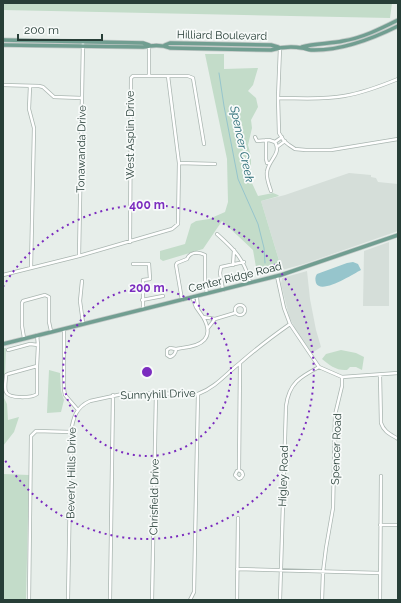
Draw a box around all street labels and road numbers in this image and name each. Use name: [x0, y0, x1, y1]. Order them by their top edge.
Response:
street label: Hilliard Boulevard: [177, 28, 267, 43]
street label: West Asplin Drive: [124, 90, 137, 180]
street label: Tonawanda Drive: [74, 105, 89, 193]
street label: Center Ridge Road: [187, 260, 283, 295]
street label: Sunnyhill Drive: [120, 387, 196, 402]
street label: Spencer Road: [329, 413, 344, 485]
street label: Beverly Hills Drive: [64, 426, 79, 519]
street label: Higley Road: [276, 445, 291, 507]
street label: Chrisfield Drive: [147, 458, 162, 535]

